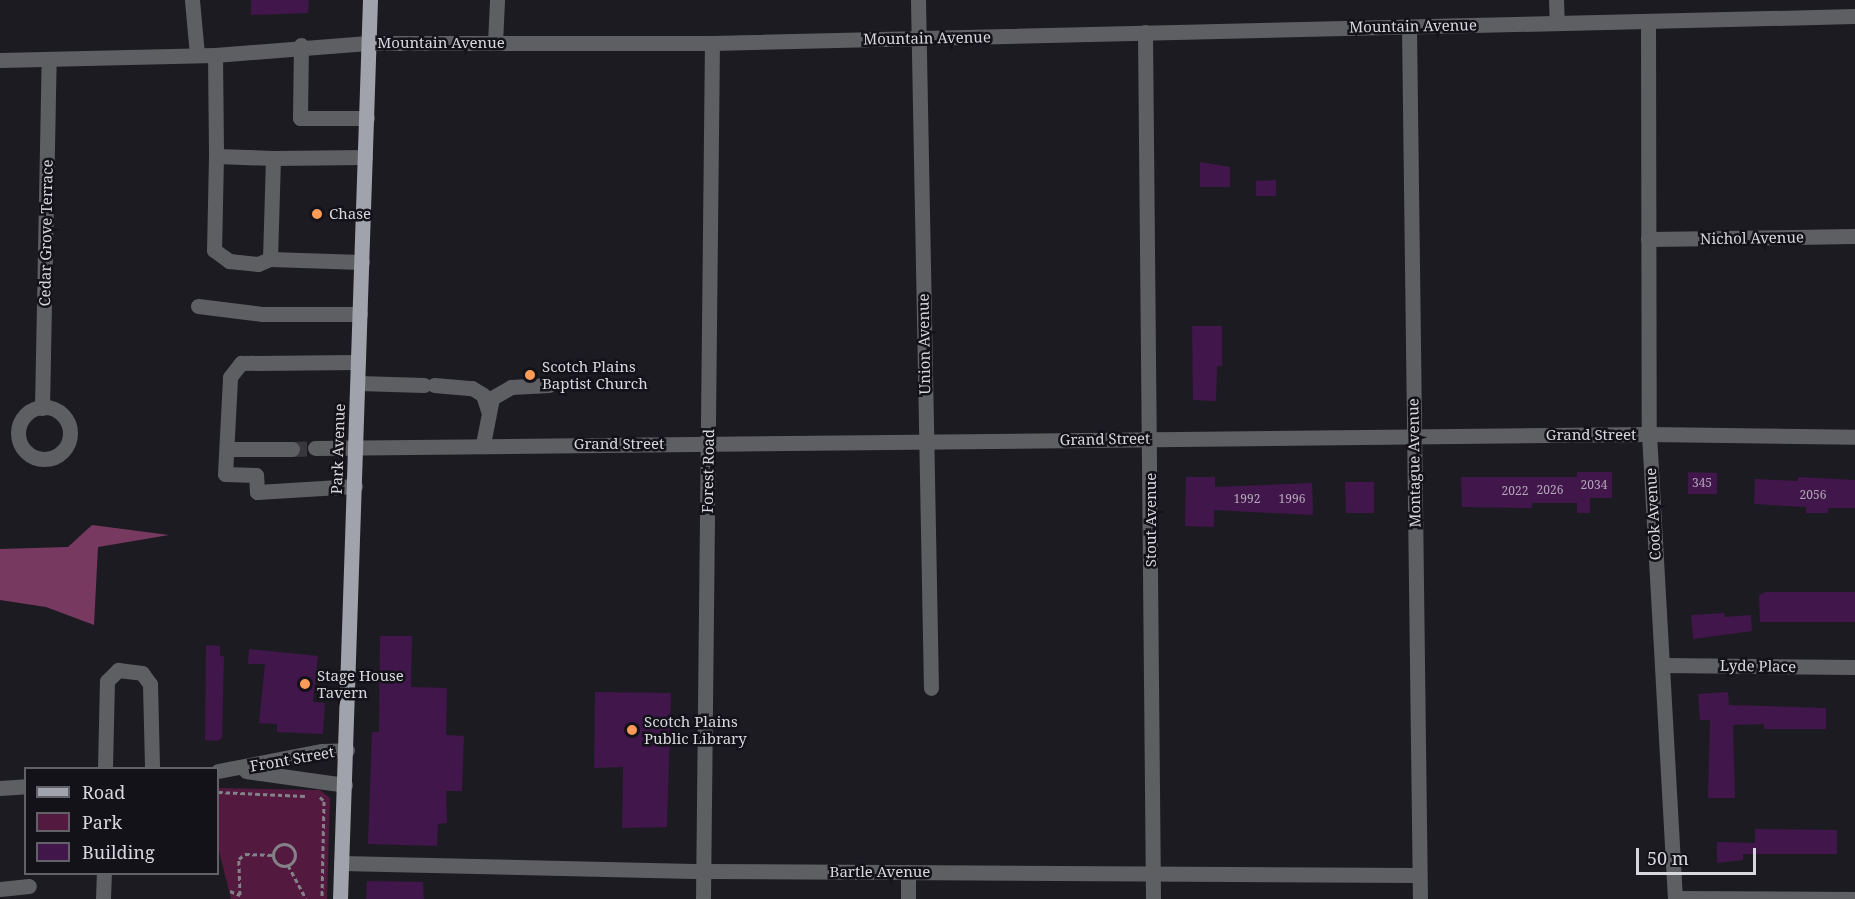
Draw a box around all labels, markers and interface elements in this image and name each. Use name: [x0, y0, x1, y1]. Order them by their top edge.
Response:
street label: Mountain Avenue: [1349, 16, 1477, 36]
street label: Mountain Avenue: [863, 28, 991, 48]
street label: Mountain Avenue: [377, 34, 505, 52]
street label: Cedar Grove Terrace: [36, 159, 56, 307]
place label: Chase: [329, 205, 371, 223]
marker: Chase: [310, 207, 324, 221]
street label: Nichol Avenue: [1700, 228, 1804, 248]
street label: Union Avenue: [914, 293, 934, 395]
place label: Scotch Plains Baptist Church: [542, 357, 648, 392]
marker: Scotch Plains Baptist Church: [523, 368, 537, 382]
street label: Montague Avenue: [1404, 398, 1424, 528]
street label: Park Avenue: [327, 403, 349, 495]
street label: Grand Street: [1546, 426, 1636, 444]
street label: Forest Road: [698, 429, 718, 513]
street label: Grand Street: [1060, 429, 1150, 449]
street label: Grand Street: [574, 435, 664, 453]
street label: Cook Avenue: [1642, 467, 1664, 561]
street label: Stout Avenue: [1142, 473, 1160, 567]
house number: 345: [1692, 476, 1712, 490]
house number: 2034: [1581, 478, 1607, 492]
house number: 2026: [1537, 483, 1563, 497]
house number: 2022: [1502, 484, 1528, 498]
house number: 2056: [1800, 488, 1826, 502]
house number: 1992: [1234, 492, 1260, 506]
house number: 1996: [1279, 492, 1305, 506]
street label: Lyde Place: [1720, 656, 1796, 676]
place label: Stage House Tavern: [317, 666, 404, 701]
marker: Stage House Tavern: [298, 677, 312, 691]
place label: Scotch Plains Public Library: [644, 712, 747, 747]
marker: Scotch Plains Public Library: [625, 723, 639, 737]
street label: Front Street: [248, 743, 336, 775]
legend: [24, 767, 219, 875]
text: Road: [82, 780, 125, 804]
text: Park: [82, 810, 122, 834]
scale bar: [1639, 836, 1759, 874]
text: Building: [82, 840, 155, 864]
text: 50 m: [1647, 846, 1689, 870]
street label: Bartle Avenue: [830, 863, 930, 881]

